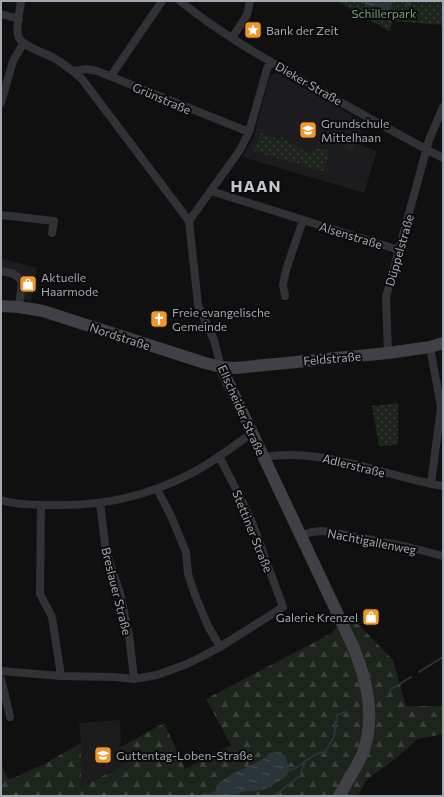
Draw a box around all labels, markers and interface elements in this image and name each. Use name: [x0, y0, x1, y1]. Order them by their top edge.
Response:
park label: Schillerpark: [352, 6, 417, 20]
place icon: Bank der Zeit: [243, 20, 263, 40]
place label: Bank der Zeit: [266, 23, 339, 37]
street label: Dieker Straße: [273, 58, 345, 108]
street label: Grünstraße: [131, 79, 193, 117]
place label: Grundschule Mittelhaan: [321, 116, 389, 144]
school or university icon: Grundschule Mittelhaan: [298, 120, 318, 140]
district label: HAAN: [231, 176, 282, 195]
street label: Düppelstraße: [382, 212, 416, 288]
street label: Alsenstraße: [318, 219, 384, 251]
place label: Aktuelle Haarmode: [41, 270, 98, 298]
shop icon: Aktuelle Haarmode: [18, 274, 38, 294]
place label: Freie evangelische Gemeinde: [172, 305, 270, 333]
church icon: Freie evangelische Gemeinde: [149, 309, 169, 329]
street label: Nordstraße: [88, 320, 152, 352]
street label: Feldstraße: [303, 349, 361, 367]
street label: Ellscheider Straße: [216, 363, 268, 457]
street label: Adlerstraße: [321, 450, 387, 480]
street label: Stettiner Straße: [230, 488, 276, 574]
street label: Nachtigallenweg: [326, 526, 418, 557]
street label: Breslauer Straße: [99, 546, 135, 636]
shop icon: Galerie Krenzel: [361, 607, 381, 627]
place label: Galerie Krenzel: [276, 610, 358, 624]
school or university icon: Guttentag-Loben-Straße: [93, 745, 113, 765]
place label: Guttentag-Loben-Straße: [116, 748, 253, 762]

